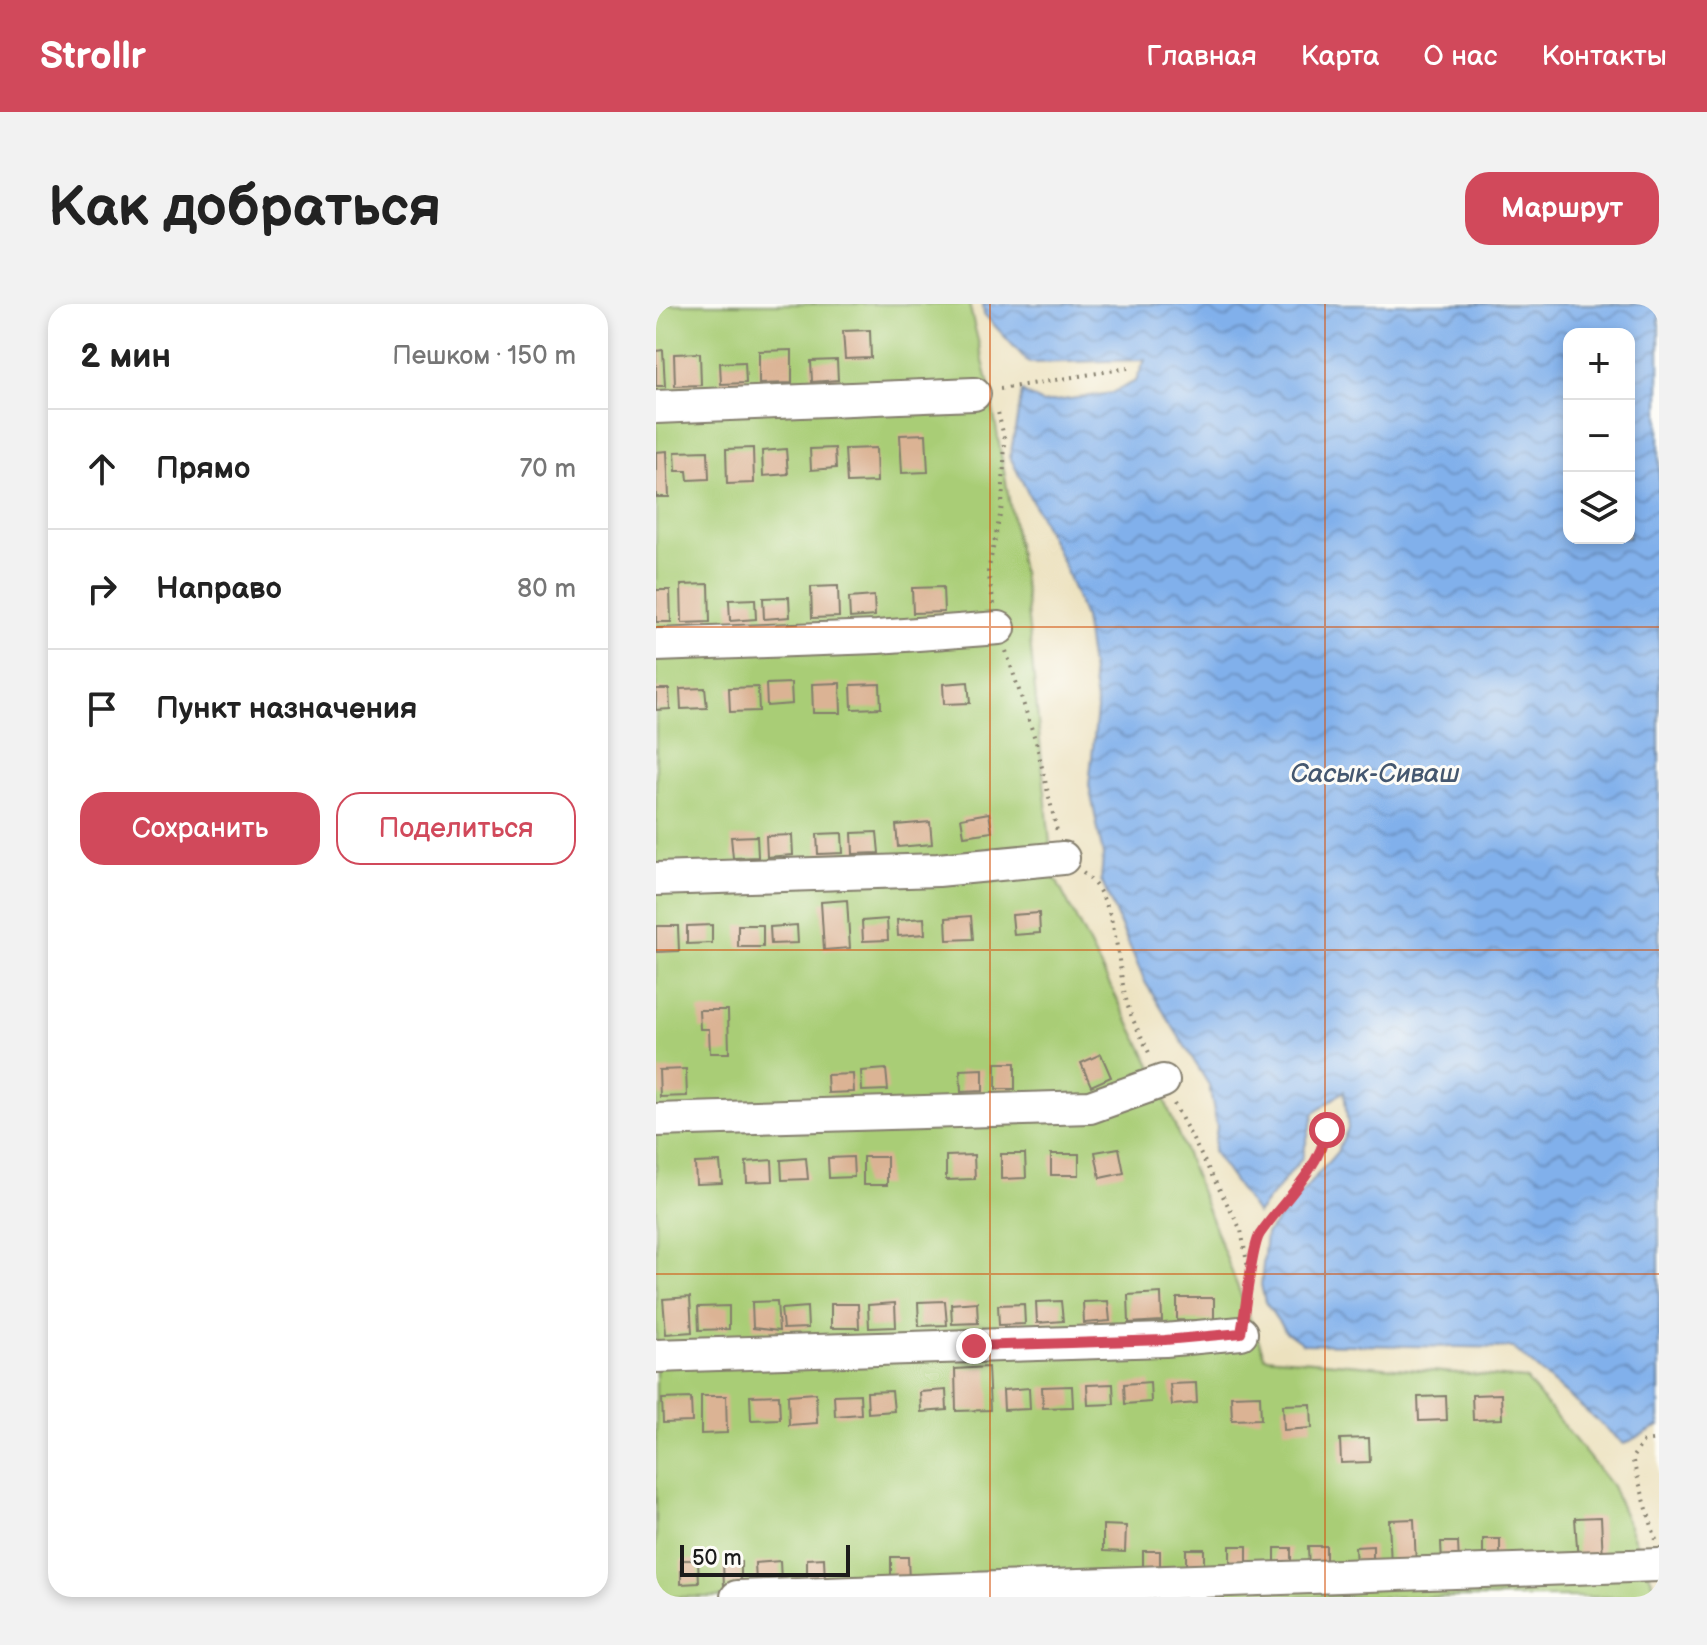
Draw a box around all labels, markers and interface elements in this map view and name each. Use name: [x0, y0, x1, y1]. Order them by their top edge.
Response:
text: Strollr: [40, 34, 146, 79]
text: Главная: [1146, 40, 1257, 73]
text: Карта: [1301, 40, 1380, 73]
text: О нас: [1424, 40, 1497, 73]
text: Контакты: [1541, 40, 1667, 73]
button: Маршрут: [1465, 172, 1659, 245]
text: Как добраться: [48, 175, 441, 242]
map controls: [1563, 328, 1635, 544]
button: +: [1563, 328, 1635, 400]
text: 2 мин: [80, 336, 171, 377]
text: Пешком · 150 m: [392, 341, 576, 372]
button: −: [1563, 400, 1635, 472]
icon: ahead: [80, 447, 124, 491]
text: Прямо: [156, 451, 250, 487]
text: 70 m: [519, 454, 576, 485]
button: layers: [1563, 472, 1635, 544]
icon: right: [80, 567, 124, 611]
text: Направо: [156, 571, 282, 607]
text: 80 m: [517, 574, 576, 605]
icon: arrive: [80, 687, 124, 731]
text: Пункт назначения: [156, 691, 417, 727]
water label: Сасык-Сиваш: [1291, 759, 1459, 790]
button: Сохранить: [80, 792, 320, 865]
button: Поделиться: [336, 792, 576, 865]
route start: [1309, 1112, 1345, 1148]
route end: [956, 1328, 992, 1364]
scale bar: [680, 1541, 850, 1577]
text: 50 m: [692, 1545, 742, 1572]

